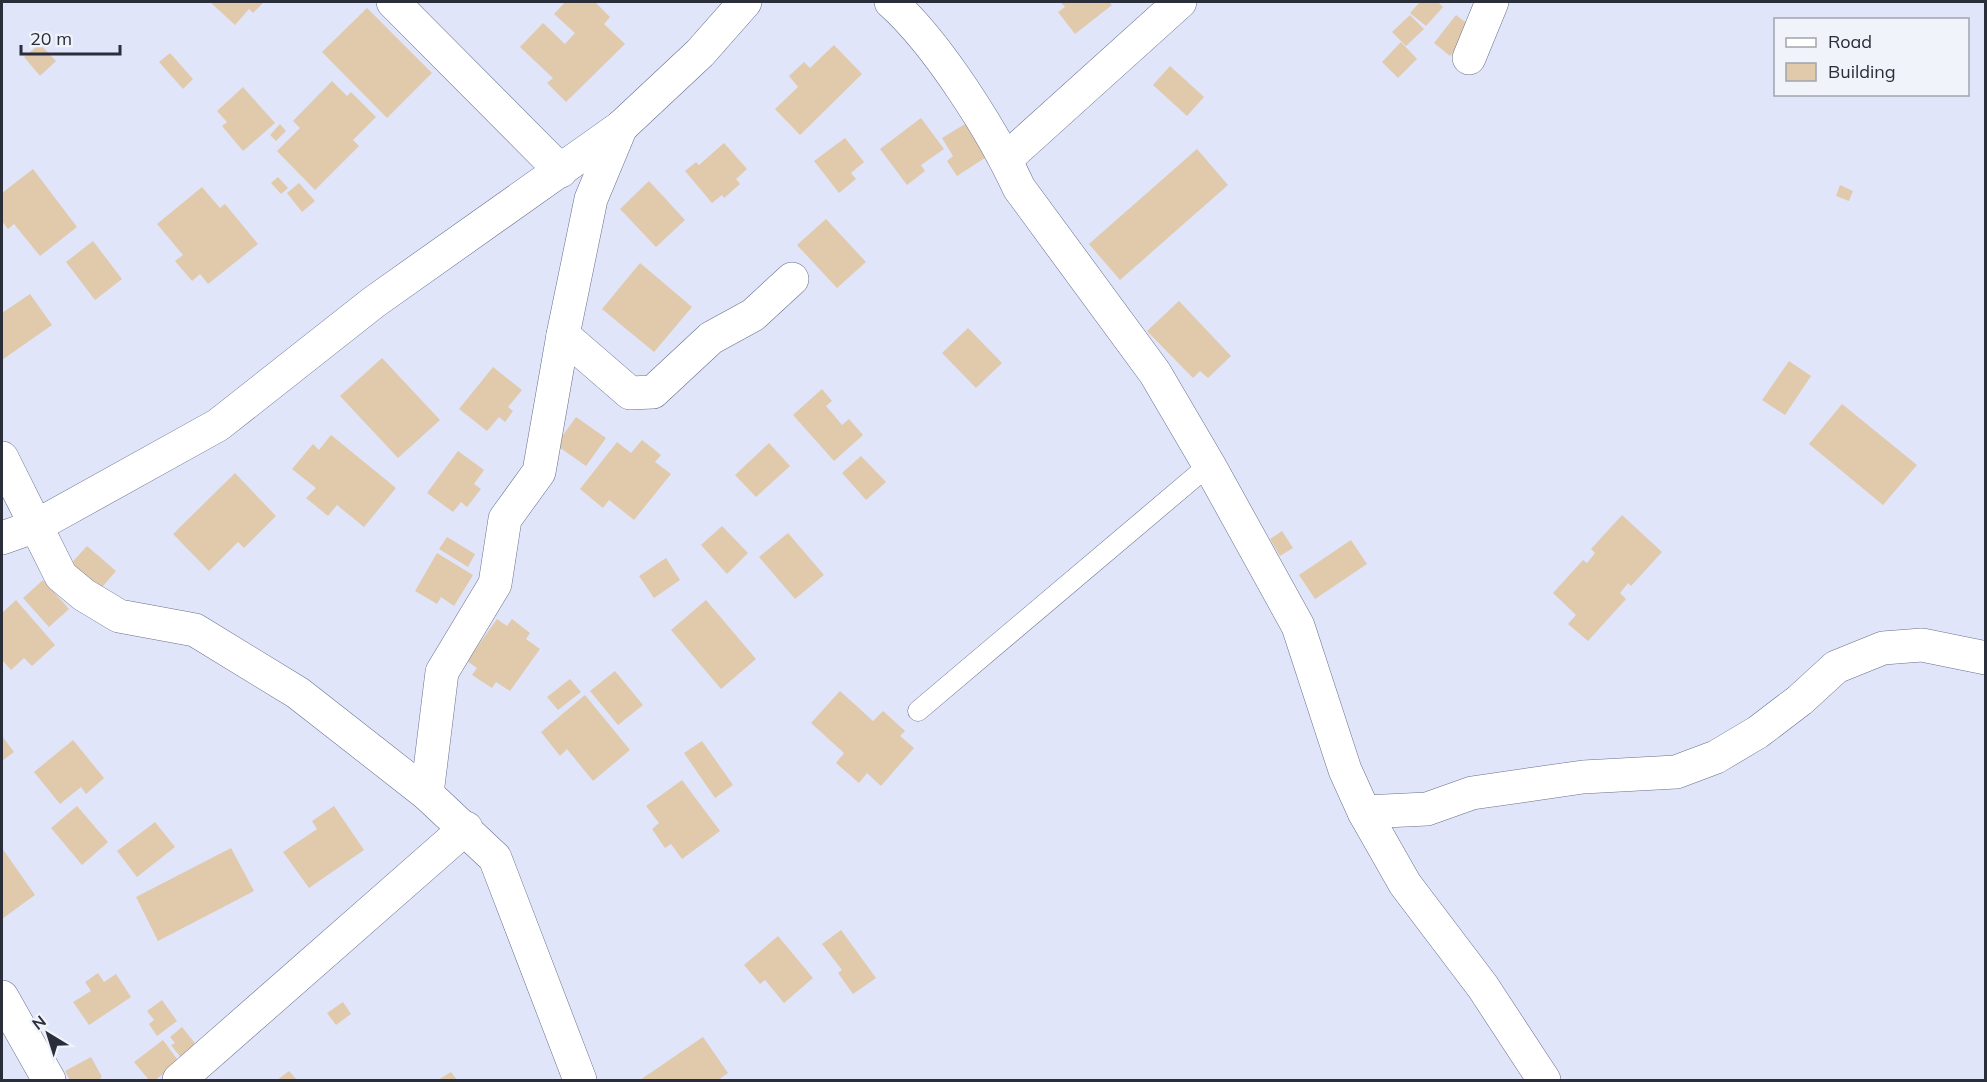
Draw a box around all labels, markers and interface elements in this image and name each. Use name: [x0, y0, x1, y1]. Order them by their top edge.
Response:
scale bar: [21, 18, 120, 56]
legend: [1774, 18, 1969, 96]
text: 20 m: [30, 27, 72, 50]
text: Road: [1828, 30, 1872, 53]
text: Building: [1828, 60, 1896, 83]
north arrow: [18, 1004, 78, 1064]
text: N: [28, 1011, 50, 1034]

